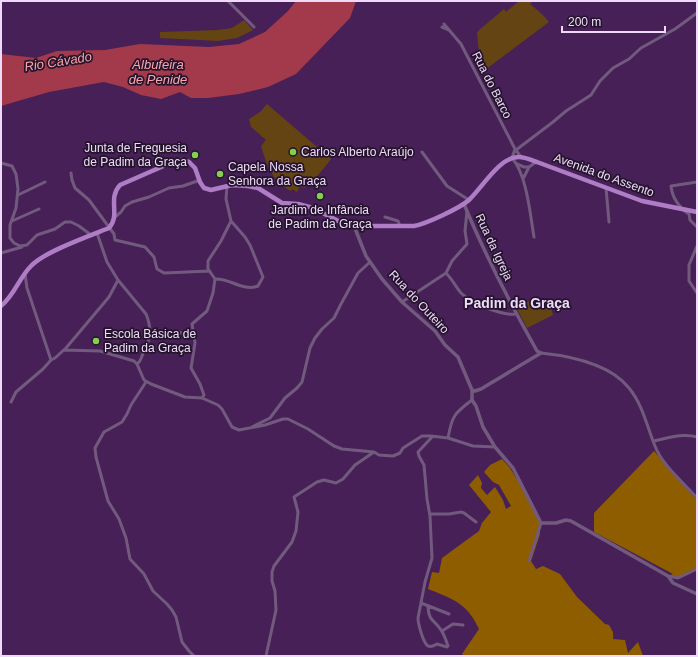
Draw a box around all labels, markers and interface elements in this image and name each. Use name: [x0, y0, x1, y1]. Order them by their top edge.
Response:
scale bar: [562, 8, 665, 34]
text: 200 m: [568, 15, 601, 29]
water label: Rio Cávado: [23, 49, 93, 74]
street label: Rua do Barco: [469, 49, 515, 121]
water label: Albufeira de Penide: [129, 57, 187, 87]
place label: Junta de Freguesia de Padim da Graça: [84, 141, 187, 169]
place label: Carlos Alberto Araújo: [301, 145, 414, 159]
marker: Carlos Alberto Araújo: [288, 147, 298, 157]
marker: Junta de Freguesia de Padim da Graça: [190, 150, 200, 160]
street label: Avenida do Assento: [552, 150, 656, 200]
place label: Capela Nossa Senhora da Graça: [228, 160, 326, 188]
marker: Capela Nossa Senhora da Graça: [215, 169, 225, 179]
marker: Jardim de Infância de Padim da Graça: [315, 191, 325, 201]
place label: Jardim de Infância de Padim da Graça: [268, 203, 372, 231]
street label: Rua da Igreja: [472, 211, 516, 283]
street label: Rua do Outeiro: [386, 267, 452, 337]
district label: Padim da Graça: [464, 295, 570, 311]
place label: Escola Básica de Padim da Graça: [104, 327, 196, 355]
marker: Escola Básica de Padim da Graça: [91, 336, 101, 346]

